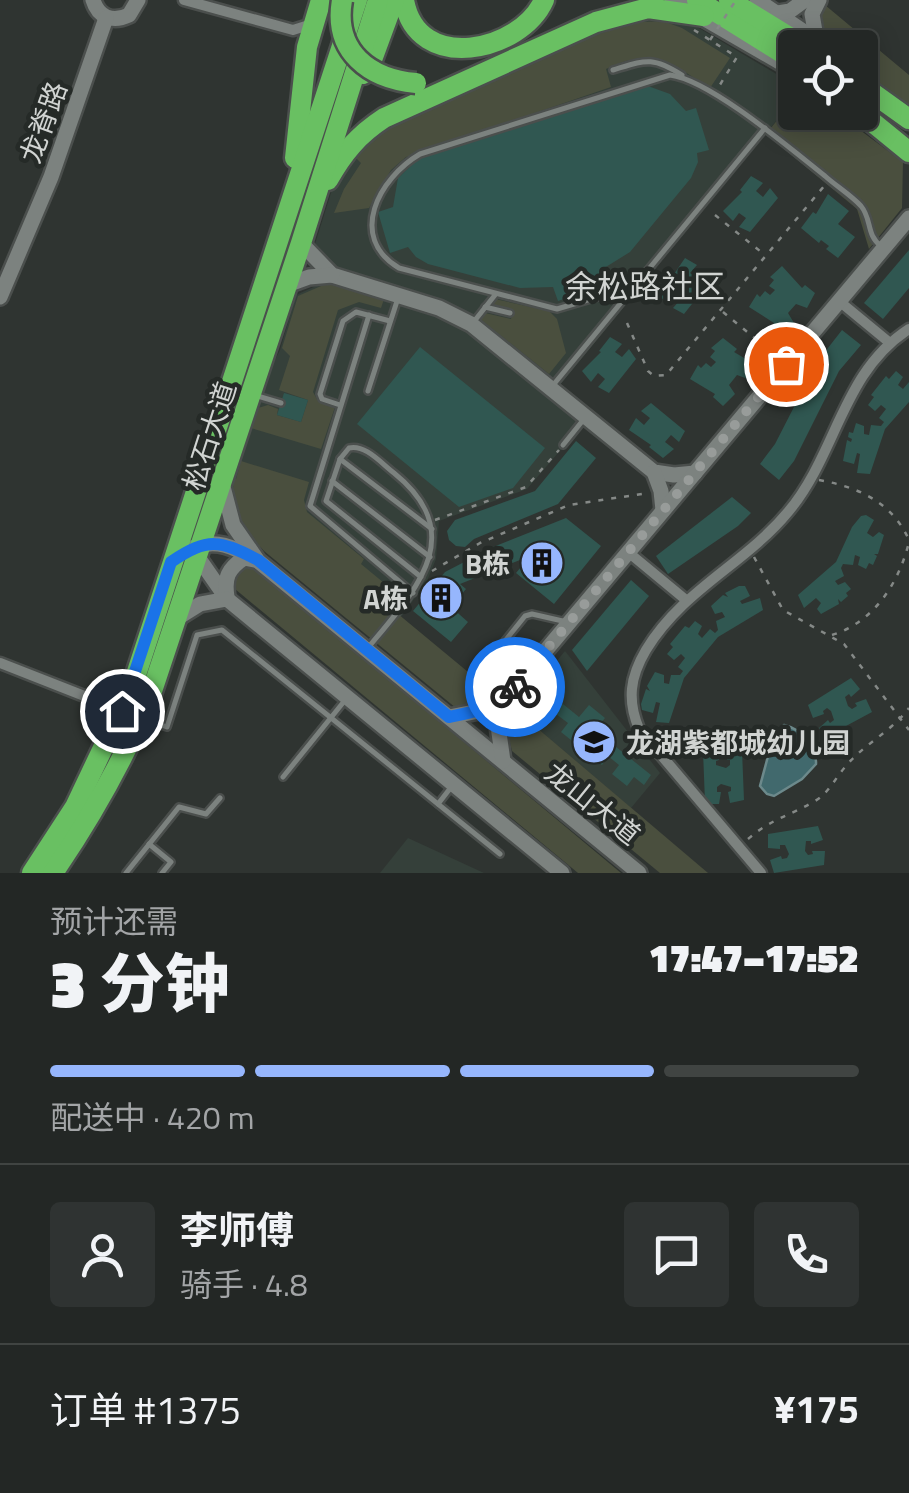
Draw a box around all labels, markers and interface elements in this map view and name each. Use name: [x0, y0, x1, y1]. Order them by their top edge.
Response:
map controls: [778, 30, 878, 130]
button: locate: [778, 30, 878, 130]
street label: 龙脊路: [8, 75, 78, 169]
district label: 余松路社区: [565, 262, 725, 310]
pin: [744, 322, 829, 407]
icon: bag: [759, 337, 814, 392]
street label: 松石大道: [171, 376, 247, 496]
building icon: B栋: [519, 540, 565, 586]
place label: B栋: [465, 542, 510, 585]
building icon: A栋: [418, 575, 464, 621]
place label: A栋: [363, 577, 408, 620]
courier: [465, 637, 565, 737]
icon: bike: [488, 660, 543, 715]
pin: [80, 669, 165, 754]
icon: home: [95, 684, 150, 739]
school or university icon: 龙湖紫都城幼儿园: [571, 719, 617, 765]
place label: 龙湖紫都城幼儿园: [626, 721, 850, 764]
street label: 龙山大道: [536, 751, 650, 855]
text: 预计还需: [50, 897, 178, 945]
text: 17:47–17:52: [649, 929, 859, 987]
text: 3 分钟: [50, 933, 230, 1032]
text: 配送中 · 420 m: [50, 1093, 255, 1141]
text: 李师傅: [180, 1201, 294, 1259]
button: person: [50, 1202, 155, 1307]
button: chat: [624, 1202, 729, 1307]
button: phone: [754, 1202, 859, 1307]
text: 骑手 · 4.8: [180, 1260, 308, 1308]
text: ¥175: [774, 1380, 859, 1438]
text: 订单 #1375: [50, 1381, 241, 1439]

